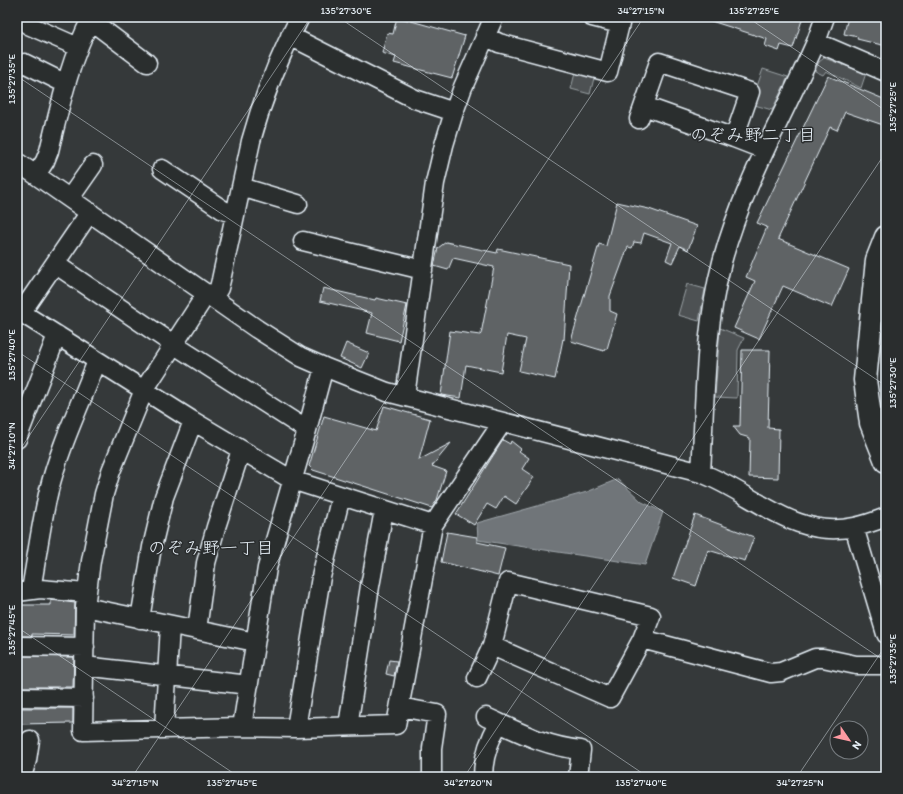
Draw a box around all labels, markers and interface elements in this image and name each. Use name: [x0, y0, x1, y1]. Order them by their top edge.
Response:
text: 135°27'30"E: [320, 4, 372, 17]
text: 34°27'15"N: [618, 4, 665, 17]
text: 135°27'25"E: [729, 4, 779, 17]
text: 135°27'35"E: [5, 53, 18, 104]
text: 135°27'25"E: [886, 82, 899, 132]
district label: のぞみ野二丁目: [690, 124, 816, 146]
text: 135°27'40"E: [5, 329, 18, 381]
text: 135°27'30"E: [886, 357, 899, 409]
text: 34°27'10"N: [5, 422, 18, 470]
district label: のぞみ野一丁目: [148, 537, 274, 559]
text: 135°27'45"E: [5, 604, 18, 655]
text: 135°27'35"E: [886, 633, 899, 684]
north arrow: [829, 720, 869, 760]
text: N: [849, 739, 864, 752]
text: 34°27'15"N: [112, 776, 159, 789]
text: 135°27'45"E: [207, 776, 258, 789]
text: 34°27'20"N: [444, 776, 492, 789]
text: 135°27'40"E: [615, 776, 667, 789]
text: 34°27'25"N: [776, 776, 824, 789]

